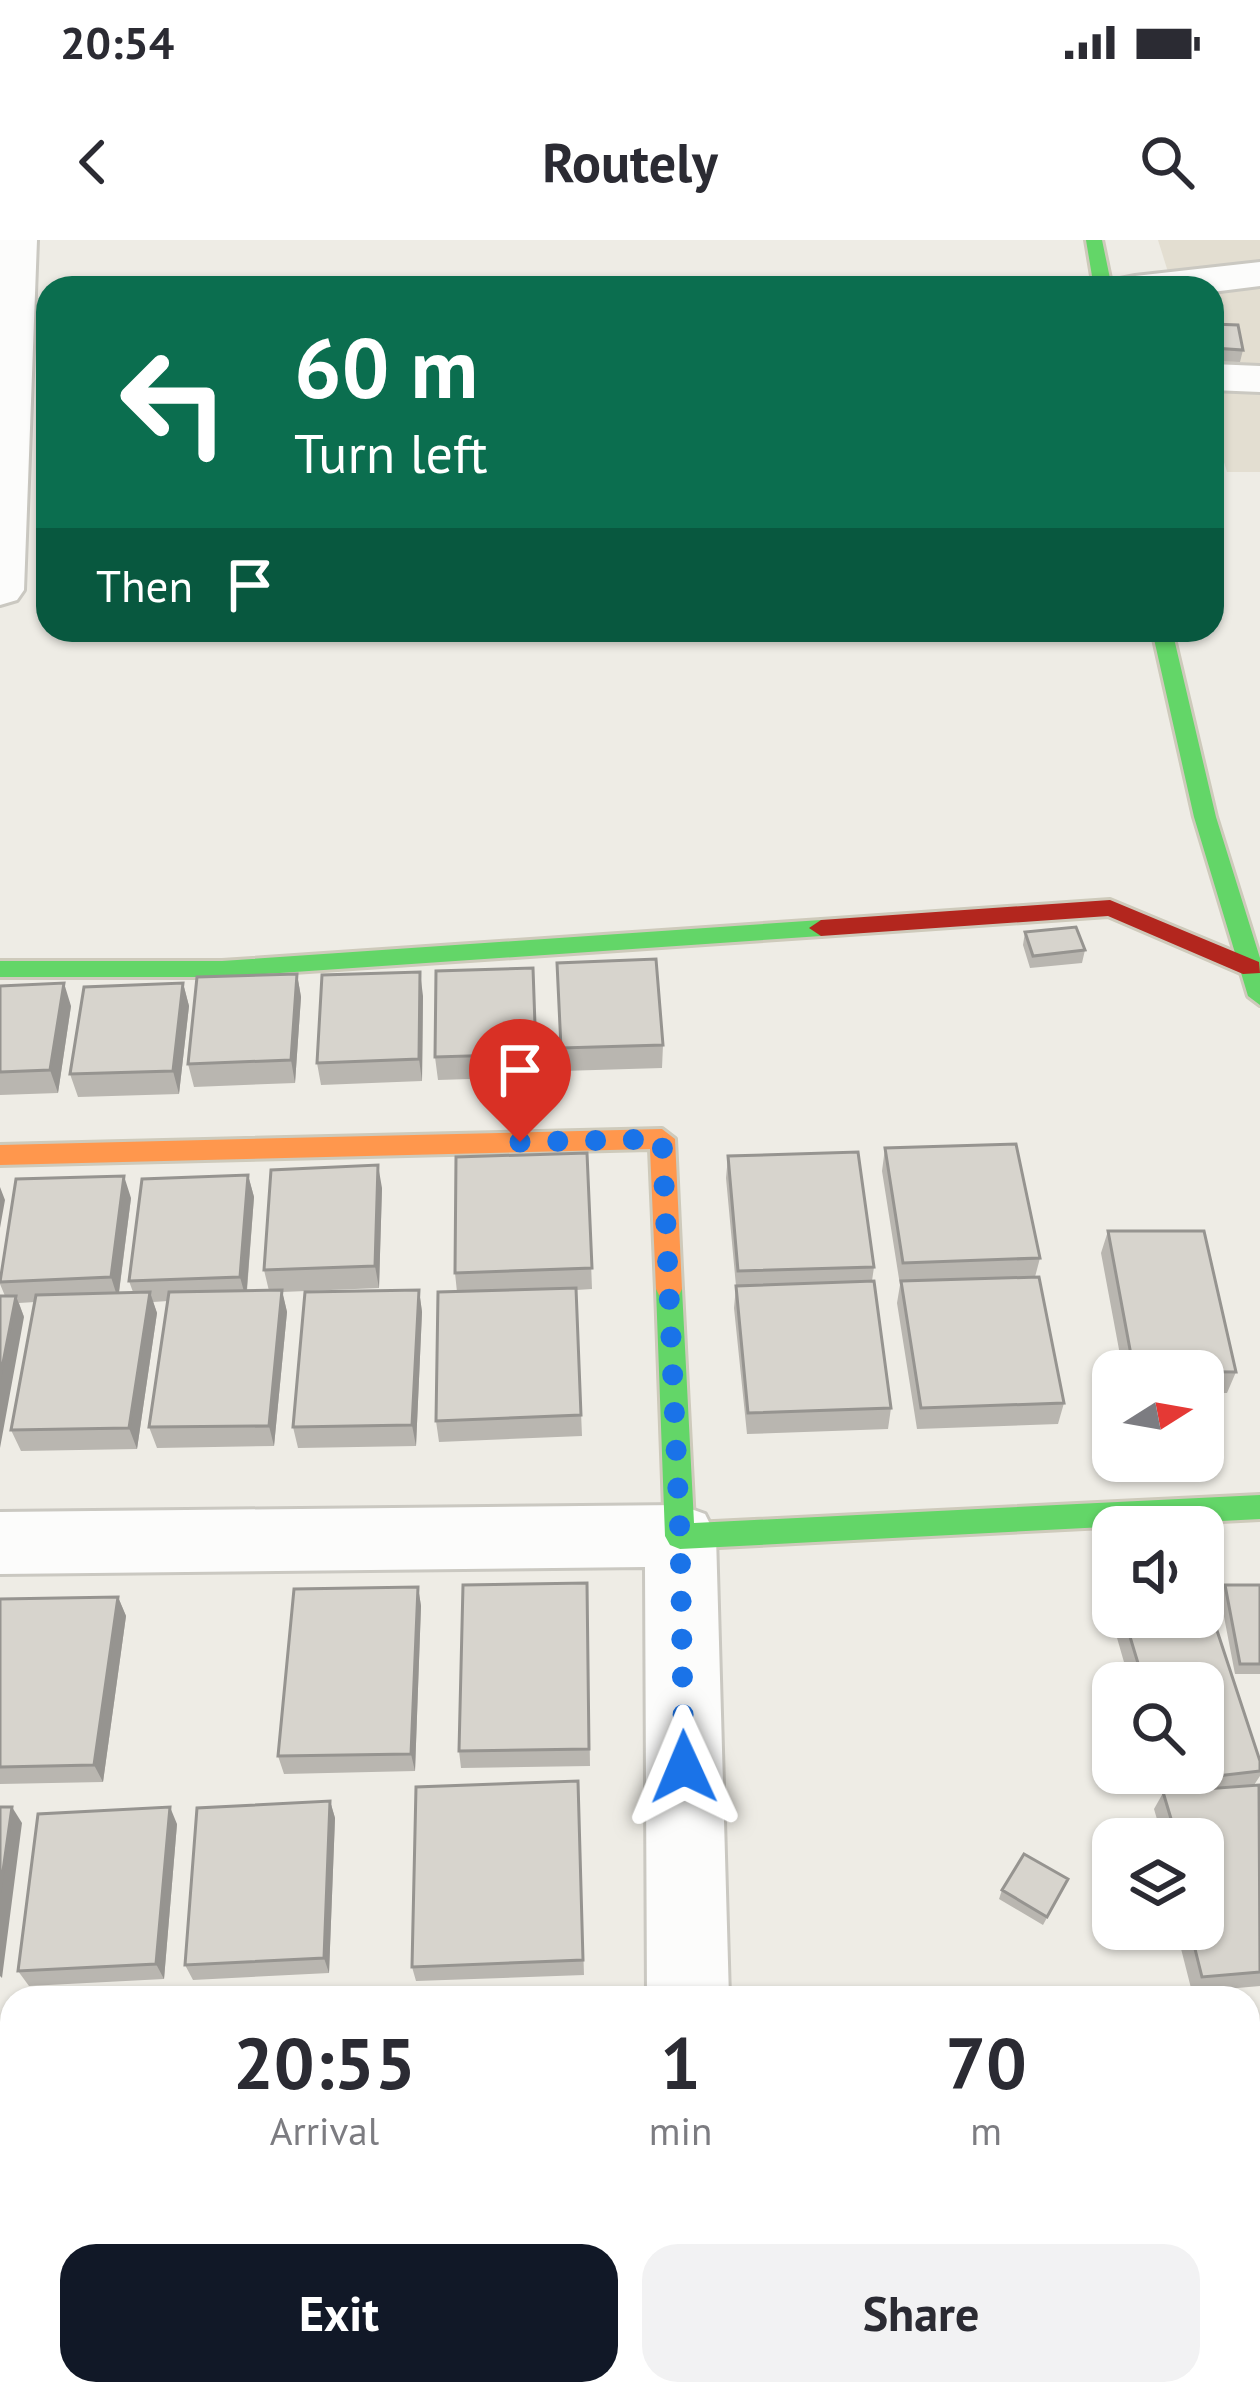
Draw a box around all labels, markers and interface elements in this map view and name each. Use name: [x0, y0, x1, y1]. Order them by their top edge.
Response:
text: 20:54: [60, 13, 174, 71]
text: Routely: [542, 127, 718, 197]
icon: back: [60, 129, 126, 195]
icon: search: [1134, 129, 1200, 195]
text: 60 m: [294, 312, 478, 421]
icon: left: [96, 324, 252, 480]
text: Turn left: [294, 418, 488, 488]
icon: arrive: [217, 552, 283, 618]
text: Then: [96, 556, 193, 614]
pin: [469, 1019, 571, 1142]
icon: arrive: [487, 1037, 553, 1103]
north arrow: [1092, 1350, 1224, 1482]
map controls: [1092, 1350, 1224, 1950]
button: sound: [1092, 1506, 1224, 1638]
button: search: [1092, 1662, 1224, 1794]
position arrow: [621, 1704, 747, 1830]
button: layers: [1092, 1818, 1224, 1950]
text: 20:55: [233, 2016, 416, 2109]
text: 1: [660, 2016, 701, 2109]
text: 70: [945, 2016, 1027, 2109]
text: Arrival: [270, 2105, 379, 2156]
text: min: [649, 2105, 712, 2156]
text: m: [970, 2105, 1002, 2156]
button: Exit: [60, 2244, 618, 2382]
button: Share: [642, 2244, 1200, 2382]

